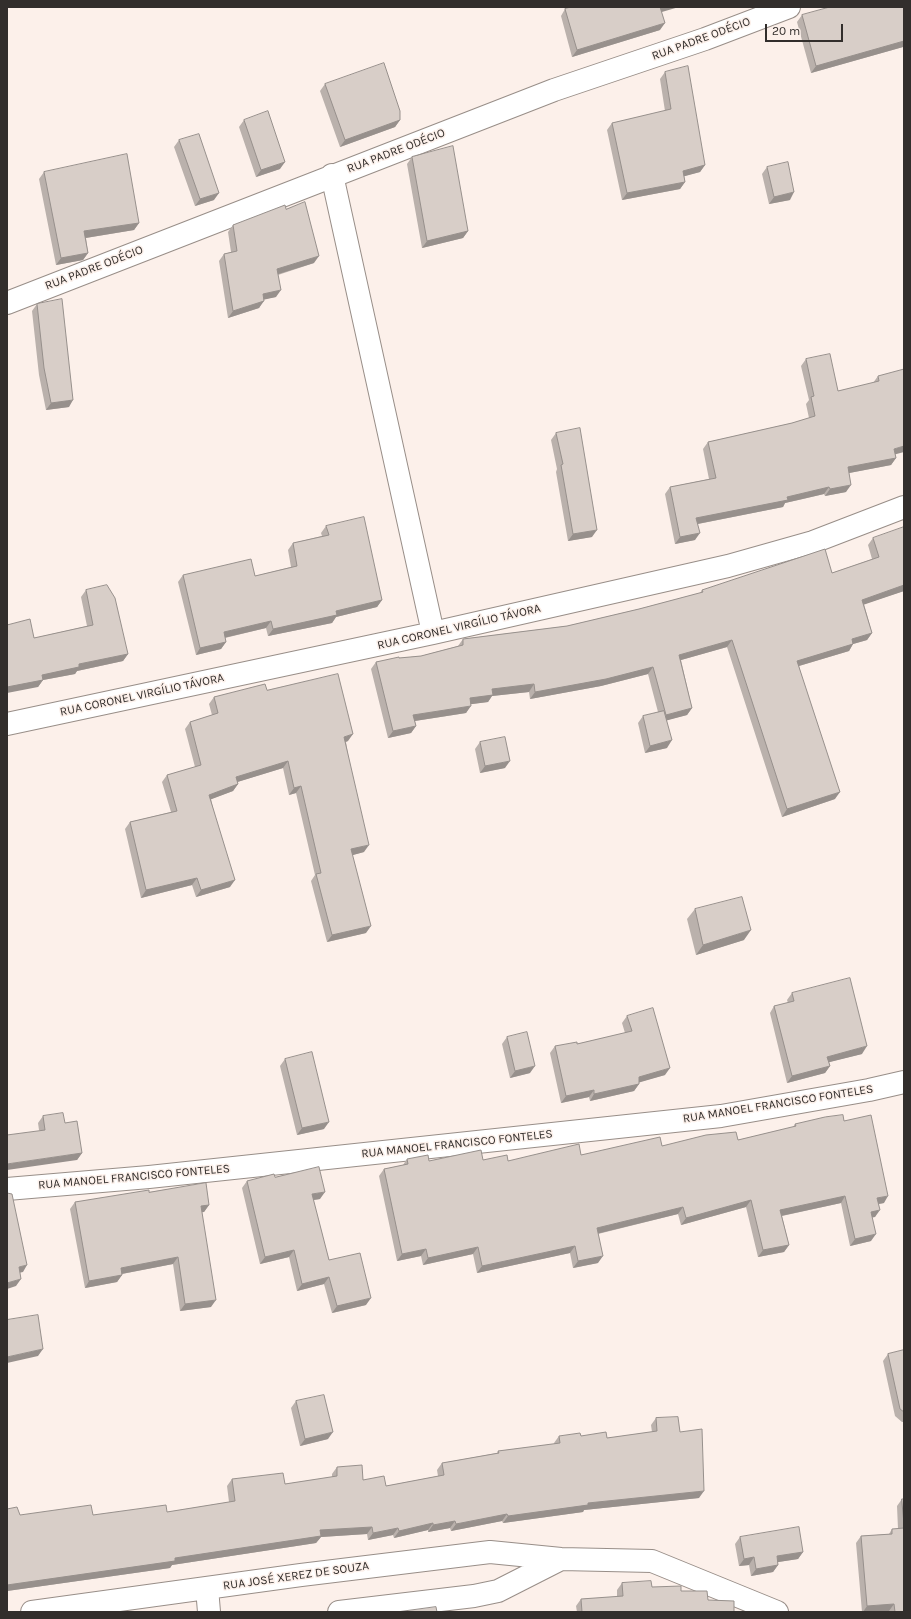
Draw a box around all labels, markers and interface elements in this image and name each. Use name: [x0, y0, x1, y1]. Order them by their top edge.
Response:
street label: RUA PADRE ODÉCIO: [650, 14, 752, 64]
scale bar: [767, 16, 845, 42]
text: 20 m: [772, 24, 800, 38]
street label: RUA PADRE ODÉCIO: [345, 126, 447, 176]
street label: RUA PADRE ODÉCIO: [43, 243, 145, 293]
street label: RUA CORONEL VIRGÍLIO TÁVORA: [376, 601, 542, 653]
street label: RUA CORONEL VIRGÍLIO TÁVORA: [59, 671, 225, 719]
street label: RUA MANOEL FRANCISCO FONTELES: [682, 1082, 874, 1126]
street label: RUA MANOEL FRANCISCO FONTELES: [361, 1127, 553, 1161]
street label: RUA MANOEL FRANCISCO FONTELES: [38, 1161, 230, 1193]
street label: RUA JOSÉ XEREZ DE SOUZA: [222, 1559, 370, 1593]

